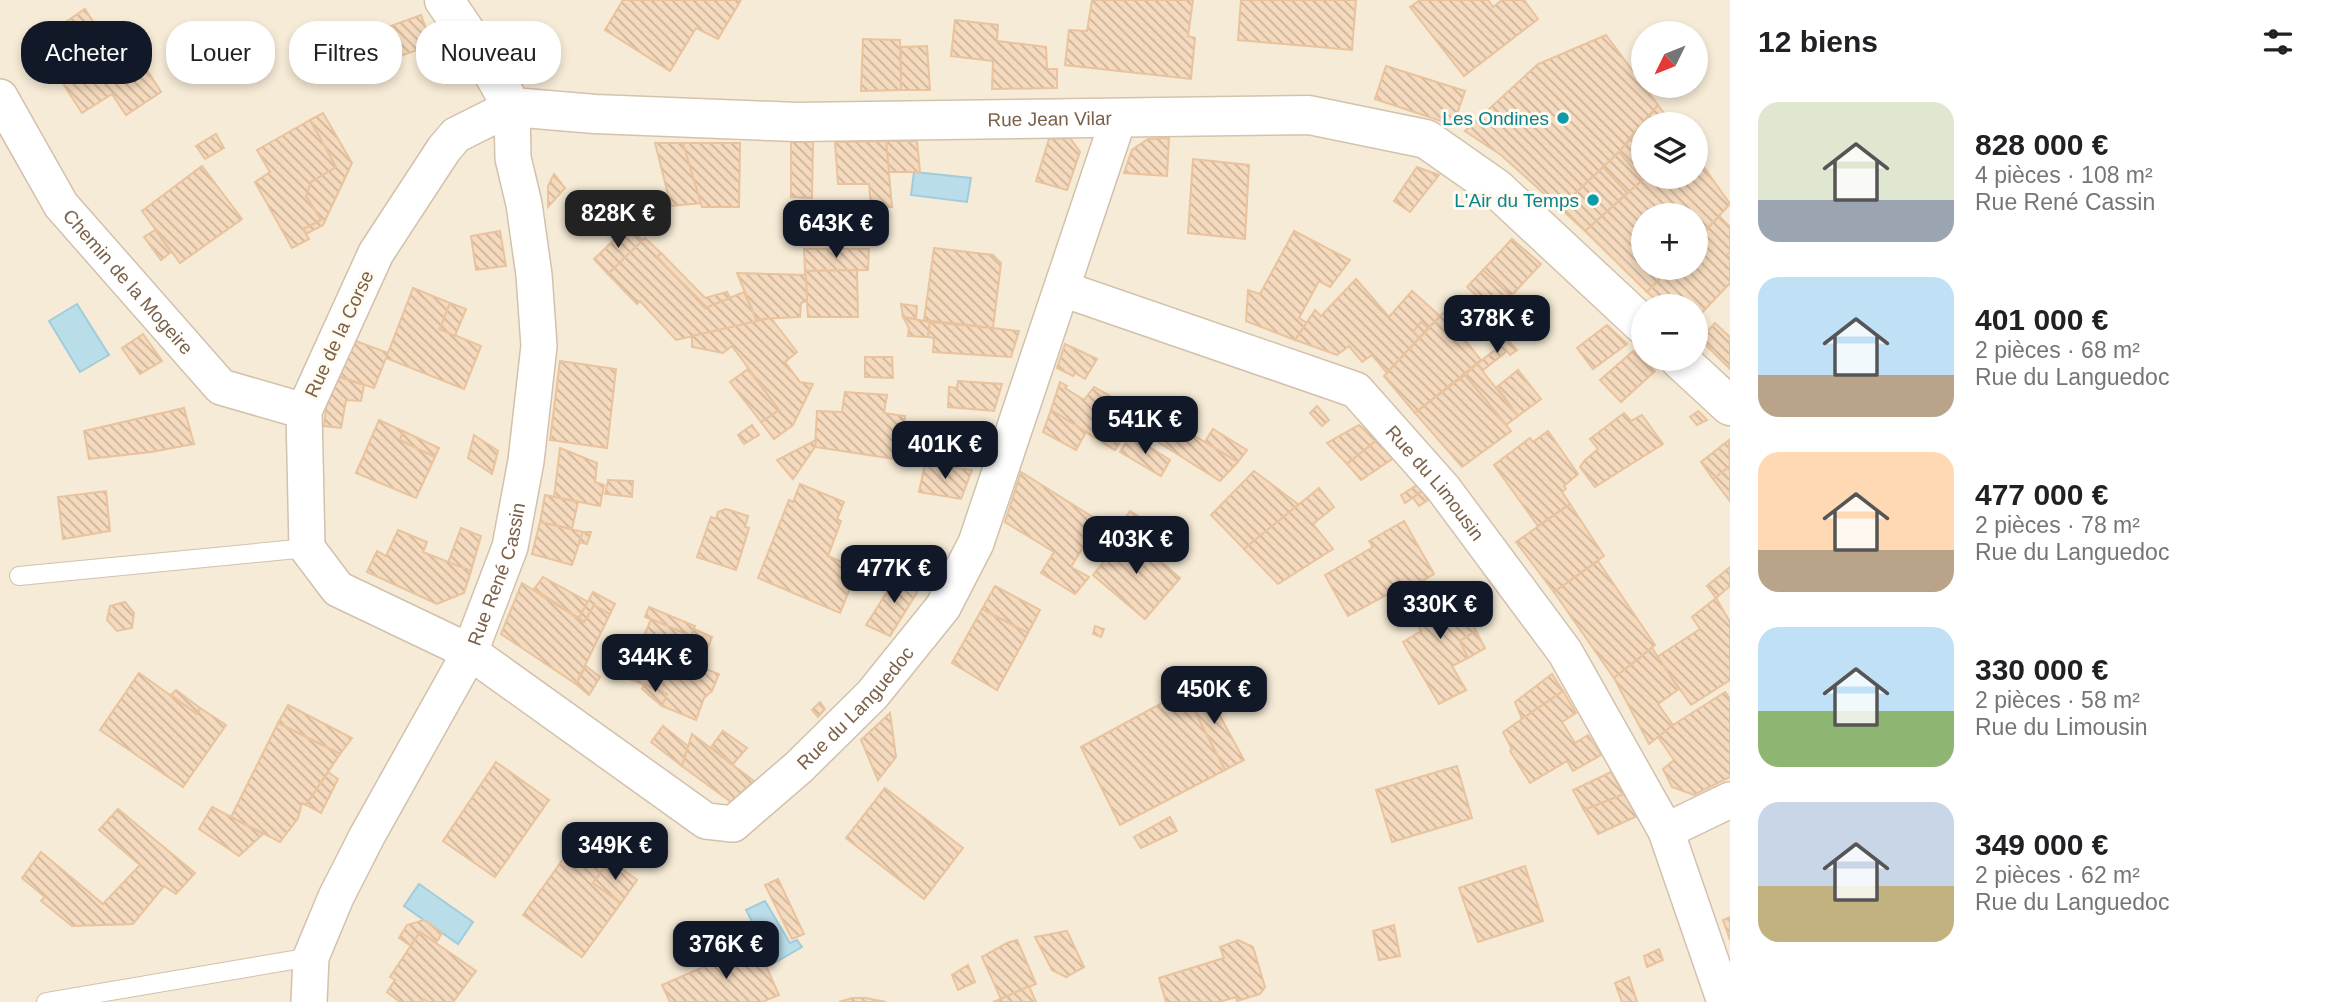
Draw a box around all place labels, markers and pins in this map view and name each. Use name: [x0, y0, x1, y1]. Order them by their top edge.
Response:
place label: Les Ondines: [1442, 108, 1549, 129]
marker: Les Ondines: [1555, 110, 1571, 126]
pin: 828K €: [561, 190, 675, 250]
place label: L'Air du Temps: [1454, 190, 1579, 211]
marker: L'Air du Temps: [1585, 192, 1601, 208]
pin: 643K €: [779, 201, 893, 260]
pin: 378K €: [1440, 296, 1554, 355]
pin: 541K €: [1088, 396, 1202, 456]
pin: 401K €: [888, 421, 1002, 481]
pin: 403K €: [1079, 516, 1193, 576]
pin: 477K €: [837, 546, 951, 605]
pin: 330K €: [1383, 582, 1497, 641]
pin: 344K €: [598, 634, 712, 694]
pin: 450K €: [1157, 666, 1271, 726]
pin: 349K €: [558, 822, 672, 882]
pin: 376K €: [669, 922, 783, 981]

